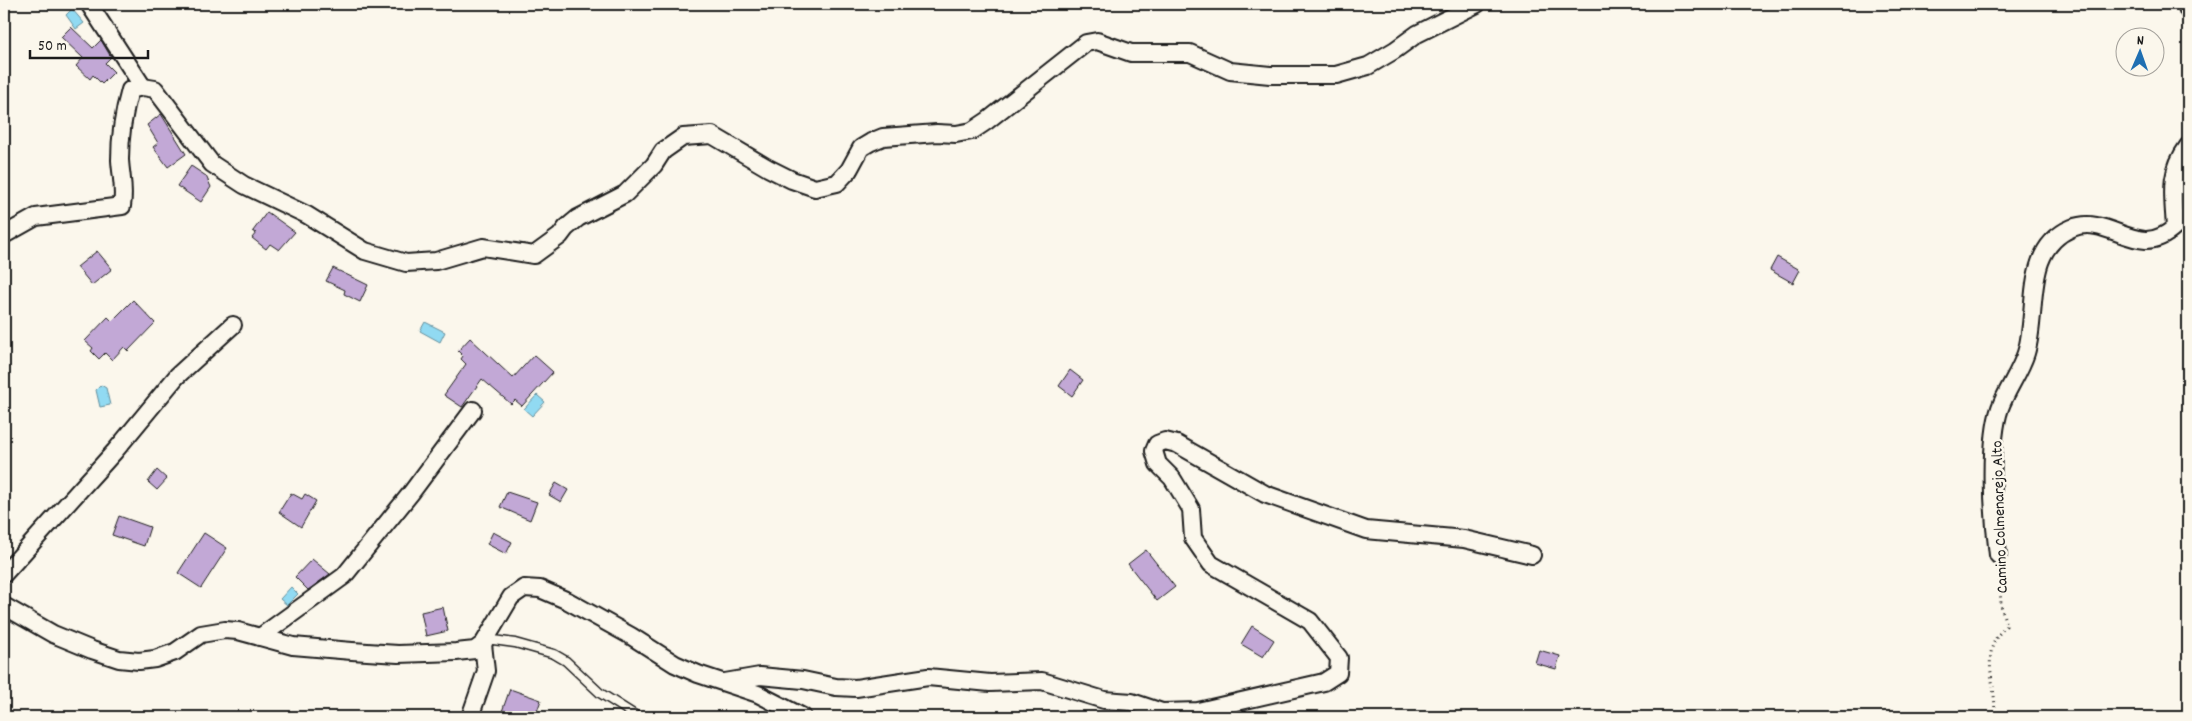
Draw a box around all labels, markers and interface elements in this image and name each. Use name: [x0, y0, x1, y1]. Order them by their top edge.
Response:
scale bar: [30, 28, 148, 60]
north arrow: [2114, 28, 2164, 78]
text: N: [2137, 31, 2144, 51]
text: 50 m: [38, 36, 67, 58]
street label: Camino Colmenarejo Alto: [1986, 440, 2015, 594]

